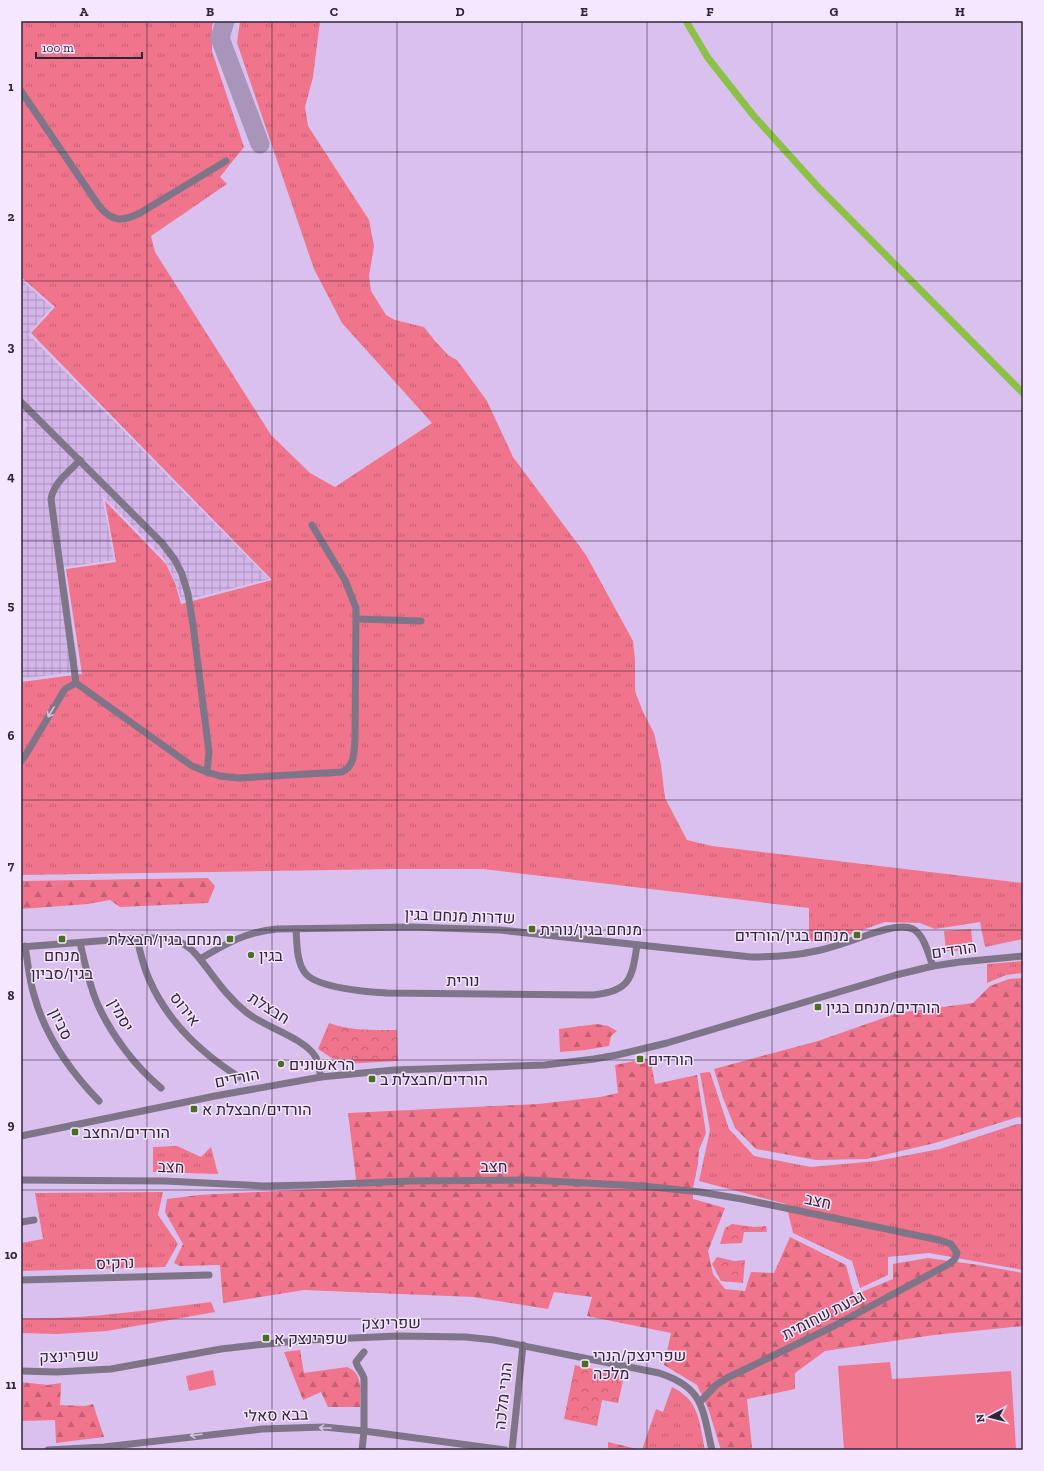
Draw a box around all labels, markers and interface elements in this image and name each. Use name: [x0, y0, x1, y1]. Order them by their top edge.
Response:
text: A: [80, 4, 89, 19]
text: B: [206, 4, 214, 19]
text: C: [330, 4, 338, 19]
text: D: [455, 4, 465, 19]
text: E: [580, 4, 588, 19]
text: F: [706, 4, 714, 19]
text: G: [830, 4, 839, 19]
text: H: [955, 4, 965, 19]
scale bar: [36, 34, 142, 60]
text: 100 m: [42, 41, 74, 55]
text: 1: [8, 79, 14, 94]
text: 2: [8, 209, 15, 224]
text: 3: [8, 339, 15, 354]
text: 4: [7, 469, 15, 484]
text: 5: [8, 598, 15, 613]
one-way arrow: [47, 706, 55, 718]
text: 6: [8, 728, 15, 743]
text: 7: [8, 858, 15, 873]
street label: שדרות מנחם בגין: [404, 905, 516, 927]
place label: מנחם בגין/נורית: [540, 920, 642, 939]
marker: מנחם בגין/נורית: [527, 924, 537, 934]
place label: מנחם בגין/הורדים: [735, 926, 849, 945]
place label: מנחם בגין/חבצלת: [108, 930, 222, 949]
marker: מנחם בגין/הורדים: [852, 930, 862, 940]
marker: מנחם בגין/סביון: [57, 934, 67, 944]
marker: מנחם בגין/חבצלת: [225, 934, 235, 944]
street label: הורדים: [930, 937, 978, 963]
place label: מנחם בגין/סביון: [31, 946, 94, 983]
place label: בגין: [259, 946, 284, 965]
marker: בגין: [246, 950, 256, 960]
street label: נורית: [446, 971, 480, 990]
text: 8: [7, 988, 15, 1003]
street label: אירוס: [166, 988, 204, 1030]
street label: חבצלת: [245, 988, 293, 1028]
street label: יסמין: [104, 995, 138, 1035]
place label: הורדים/מנחם בגין: [826, 998, 940, 1017]
marker: הורדים/מנחם בגין: [813, 1002, 823, 1012]
street label: סביון: [45, 1005, 77, 1043]
place label: הורדים: [648, 1050, 693, 1069]
marker: הורדים: [635, 1054, 645, 1064]
place label: הראשונים: [289, 1055, 355, 1074]
marker: הראשונים: [276, 1059, 286, 1069]
street label: הורדים: [213, 1064, 261, 1092]
place label: הורדים/חבצלת ב: [380, 1070, 488, 1089]
marker: הורדים/חבצלת ב: [367, 1074, 377, 1084]
place label: הורדים/חבצלת א: [202, 1100, 312, 1119]
marker: הורדים/חבצלת א: [189, 1104, 199, 1114]
text: 9: [8, 1117, 15, 1132]
place label: הורדים/החצב: [83, 1123, 170, 1142]
marker: הורדים/החצב: [70, 1127, 80, 1137]
street label: חצב: [157, 1157, 185, 1177]
street label: חצב: [481, 1157, 507, 1176]
street label: חצב: [803, 1189, 833, 1213]
text: 10: [5, 1247, 18, 1262]
street label: נרקיס: [95, 1253, 135, 1273]
street label: גבעת שחומית: [779, 1286, 867, 1344]
street label: שפרינצק: [361, 1313, 421, 1333]
place label: שפרינצק א: [274, 1329, 348, 1348]
marker: שפרינצק א: [261, 1333, 271, 1343]
street label: שפרינצק: [39, 1345, 99, 1367]
place label: שפרינצק/הנרי מלכה: [593, 1346, 686, 1383]
marker: שפרינצק/הנרי מלכה: [580, 1359, 590, 1369]
street label: הנרי מלכה: [490, 1361, 516, 1431]
text: 11: [6, 1377, 17, 1392]
north arrow: [970, 1397, 1010, 1437]
street label: בבא סאלי: [244, 1404, 309, 1426]
text: N: [974, 1413, 988, 1423]
one-way arrow: [319, 1424, 332, 1431]
one-way arrow: [190, 1432, 203, 1439]

